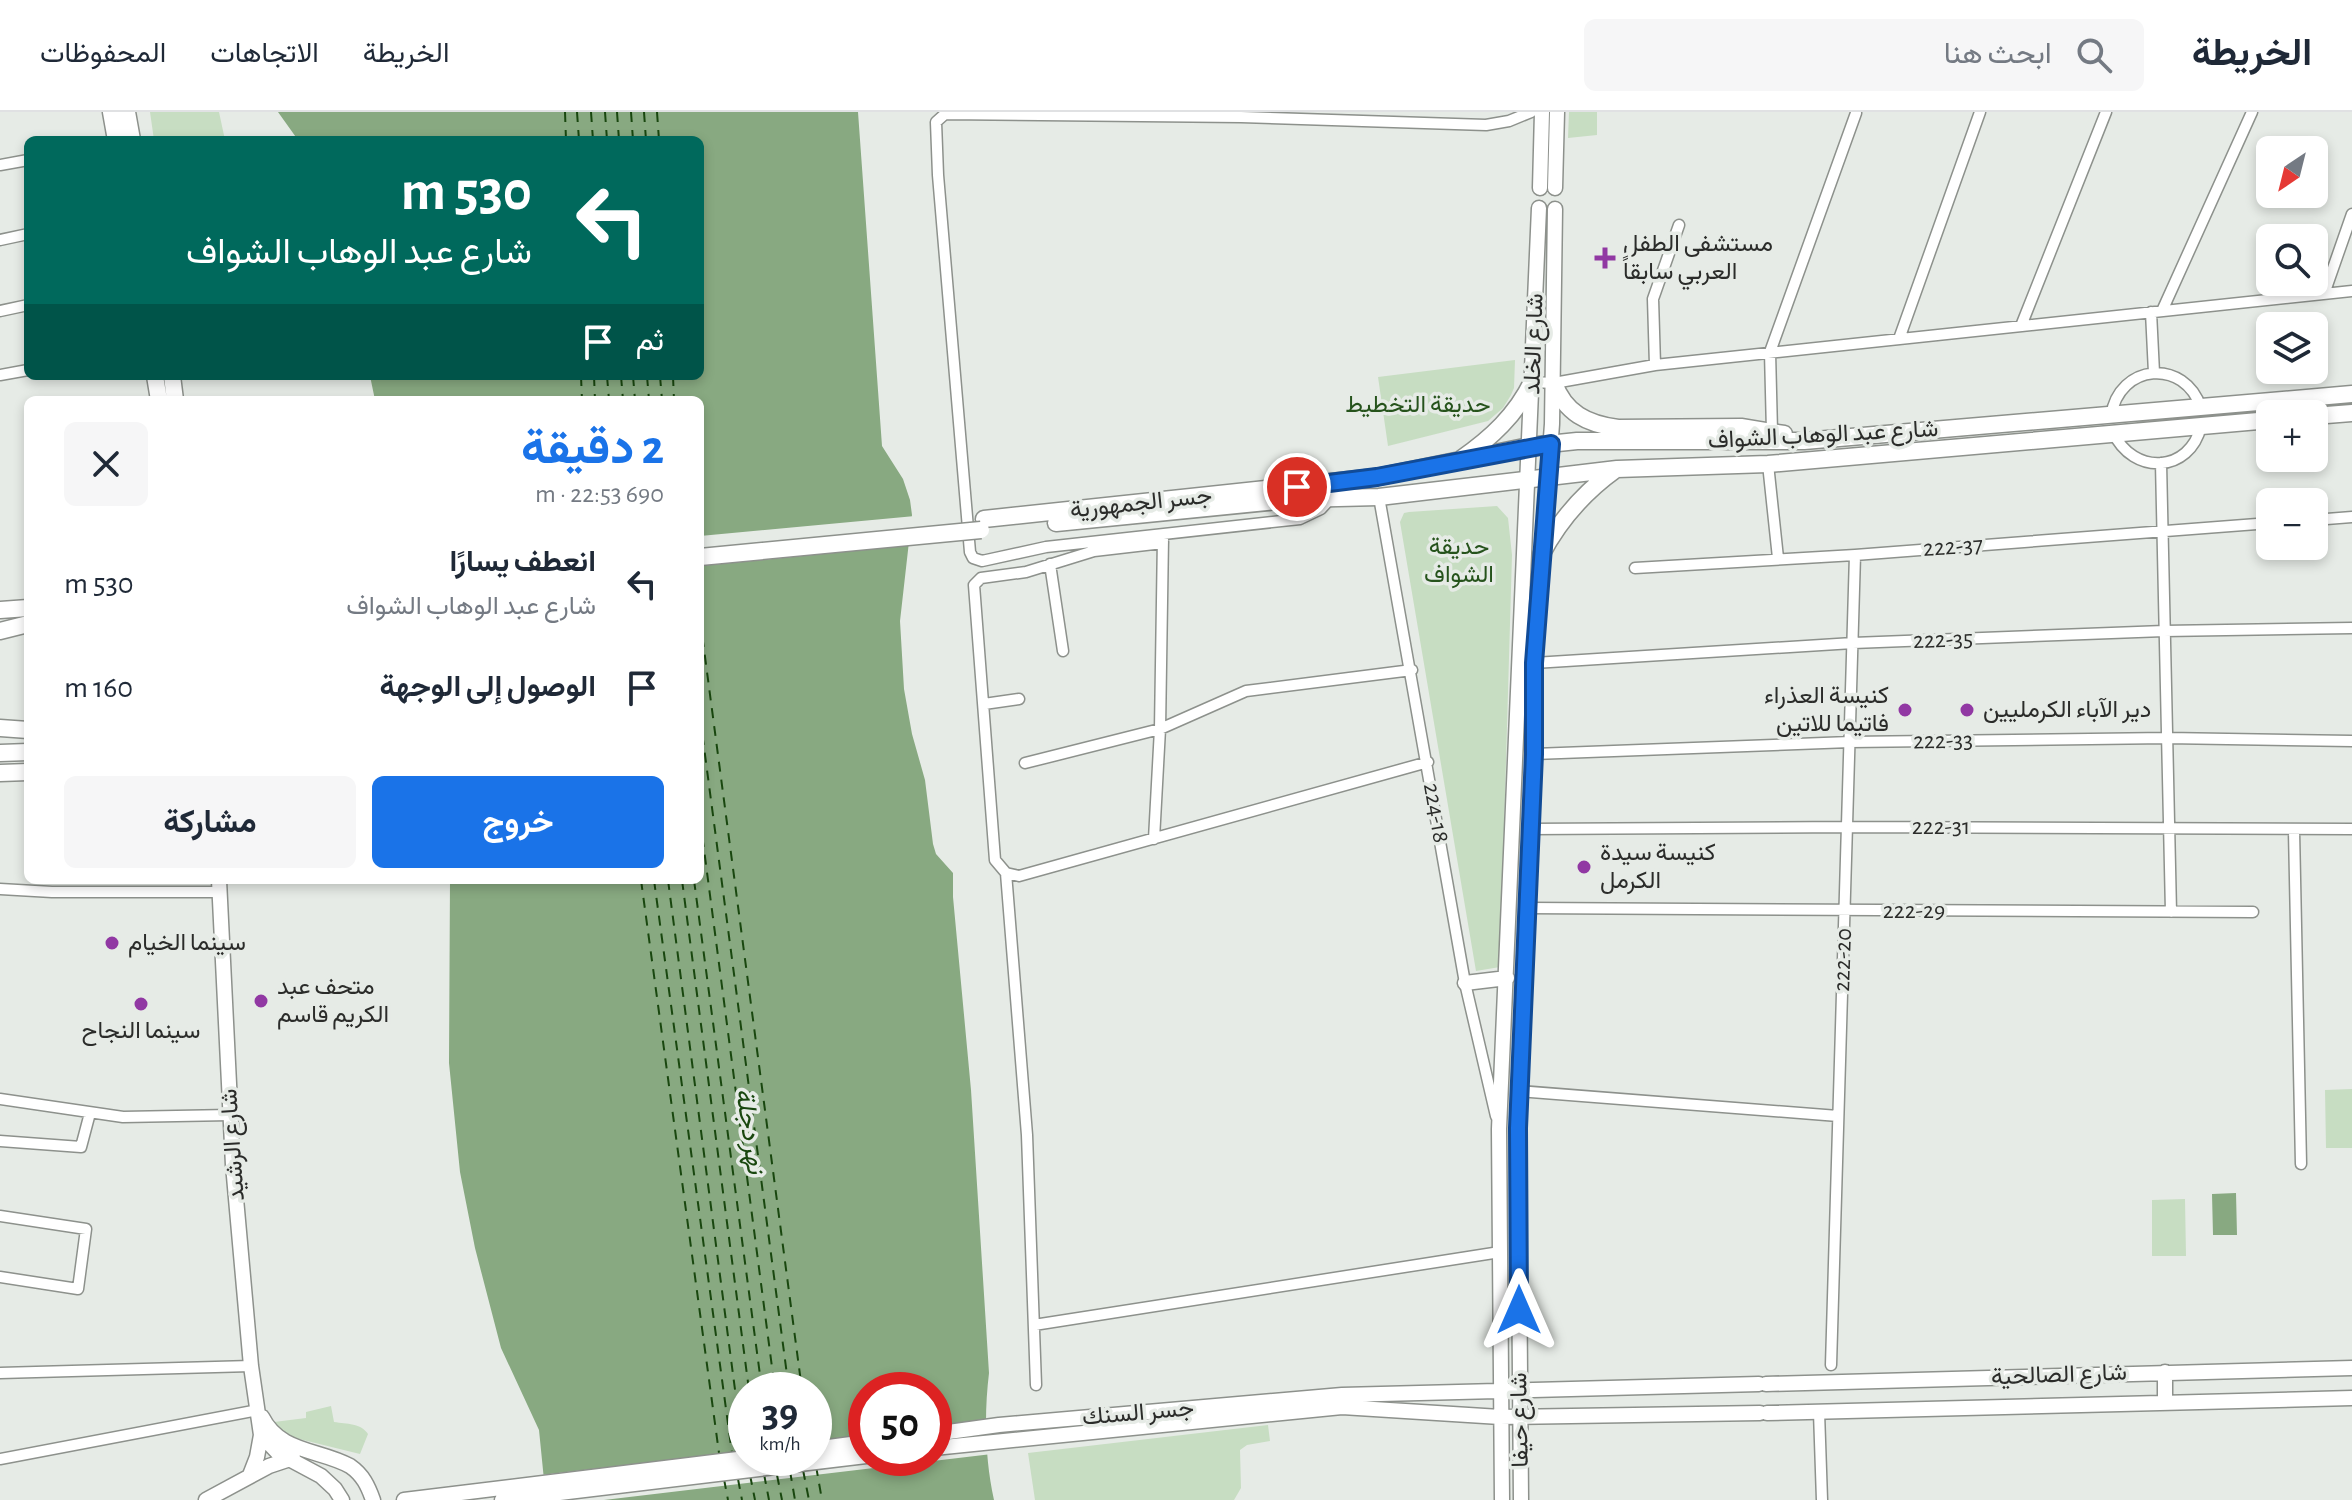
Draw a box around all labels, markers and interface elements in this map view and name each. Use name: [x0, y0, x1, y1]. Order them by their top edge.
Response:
search box: [1584, 19, 2144, 91]
icon: search: [2072, 33, 2116, 77]
text: الخريطة: [2192, 35, 2312, 73]
text: ابحث هنا: [1944, 39, 2052, 69]
text: المحفوظات: [40, 40, 166, 68]
text: الاتجاهات: [210, 40, 319, 68]
text: الخريطة: [363, 40, 449, 68]
north arrow: [2256, 136, 2328, 208]
map controls: [2256, 136, 2328, 560]
text: 530 m: [401, 164, 532, 220]
icon: left: [560, 168, 664, 272]
button: search: [2256, 224, 2328, 296]
place label: مستشفى الطفل العربي سابقاً: [1622, 232, 1773, 290]
text: شارع عبد الوهاب الشواف: [186, 234, 532, 270]
marker: مستشفى الطفل العربي سابقاً: [1594, 247, 1616, 269]
street label: شارع الخلد: [1520, 293, 1551, 395]
button: layers: [2256, 312, 2328, 384]
icon: arrive: [576, 320, 620, 364]
text: ثم: [636, 326, 664, 356]
park label: حديقة التخطيط: [1345, 393, 1491, 418]
button: +: [2256, 400, 2328, 472]
street label: شارع عبد الوهاب الشواف: [1707, 417, 1939, 456]
button: close: [64, 422, 148, 506]
text: 2 دقيقة: [521, 425, 664, 473]
pin: [1263, 453, 1331, 521]
icon: arrive: [1275, 465, 1319, 509]
text: 690 m · 22:53: [535, 481, 664, 507]
street label: جسر الجمهورية: [1069, 484, 1214, 524]
button: −: [2256, 488, 2328, 560]
street label: 222-37: [1922, 533, 1984, 561]
park label: حديقة الشواف: [1424, 535, 1494, 589]
text: انعطف يسارًا: [449, 547, 596, 577]
icon: left: [620, 562, 664, 606]
text: 530 m: [64, 569, 134, 599]
text: شارع عبد الوهاب الشواف: [346, 593, 596, 619]
street label: 222-35: [1913, 627, 1973, 653]
icon: arrive: [620, 666, 664, 710]
text: الوصول إلى الوجهة: [380, 672, 596, 702]
text: 160 m: [64, 673, 133, 703]
place label: كنيسة العذراء فاتيما للاتين: [1764, 684, 1889, 737]
place label: دير الآباء الكرمليين: [1983, 697, 2151, 724]
marker: كنيسة العذراء فاتيما للاتين: [1896, 701, 1914, 719]
marker: دير الآباء الكرمليين: [1958, 701, 1976, 719]
street label: 222-33: [1913, 728, 1973, 754]
button: مشاركة: [64, 776, 356, 868]
button: خروج: [372, 776, 664, 868]
street label: 224-18: [1419, 781, 1453, 845]
street label: 222-31: [1912, 815, 1970, 839]
place label: كنيسة سيدة الكرمل: [1600, 841, 1716, 895]
marker: كنيسة سيدة الكرمل: [1575, 858, 1593, 876]
street label: 222-29: [1883, 899, 1945, 923]
street label: 222-20: [1830, 928, 1856, 992]
place label: سينما الخيام: [128, 931, 246, 958]
marker: سينما الخيام: [103, 934, 121, 952]
place label: متحف عبد الكريم قاسم: [277, 975, 389, 1030]
marker: متحف عبد الكريم قاسم: [252, 992, 270, 1010]
marker: سينما النجاح: [132, 995, 150, 1013]
place label: سينما النجاح: [82, 1019, 200, 1046]
water label: نهر دجلة: [729, 1087, 769, 1177]
street label: شارع الرشيد: [217, 1088, 252, 1202]
position arrow: [1477, 1268, 1561, 1352]
street label: شارع الصالحية: [1991, 1361, 2128, 1392]
speed limit sign: 50: [848, 1372, 952, 1476]
street label: شارع حيفا: [1507, 1372, 1536, 1468]
text: 39: [762, 1394, 798, 1434]
street label: جسر السنك: [1081, 1396, 1195, 1432]
text: km/h: [759, 1434, 801, 1454]

